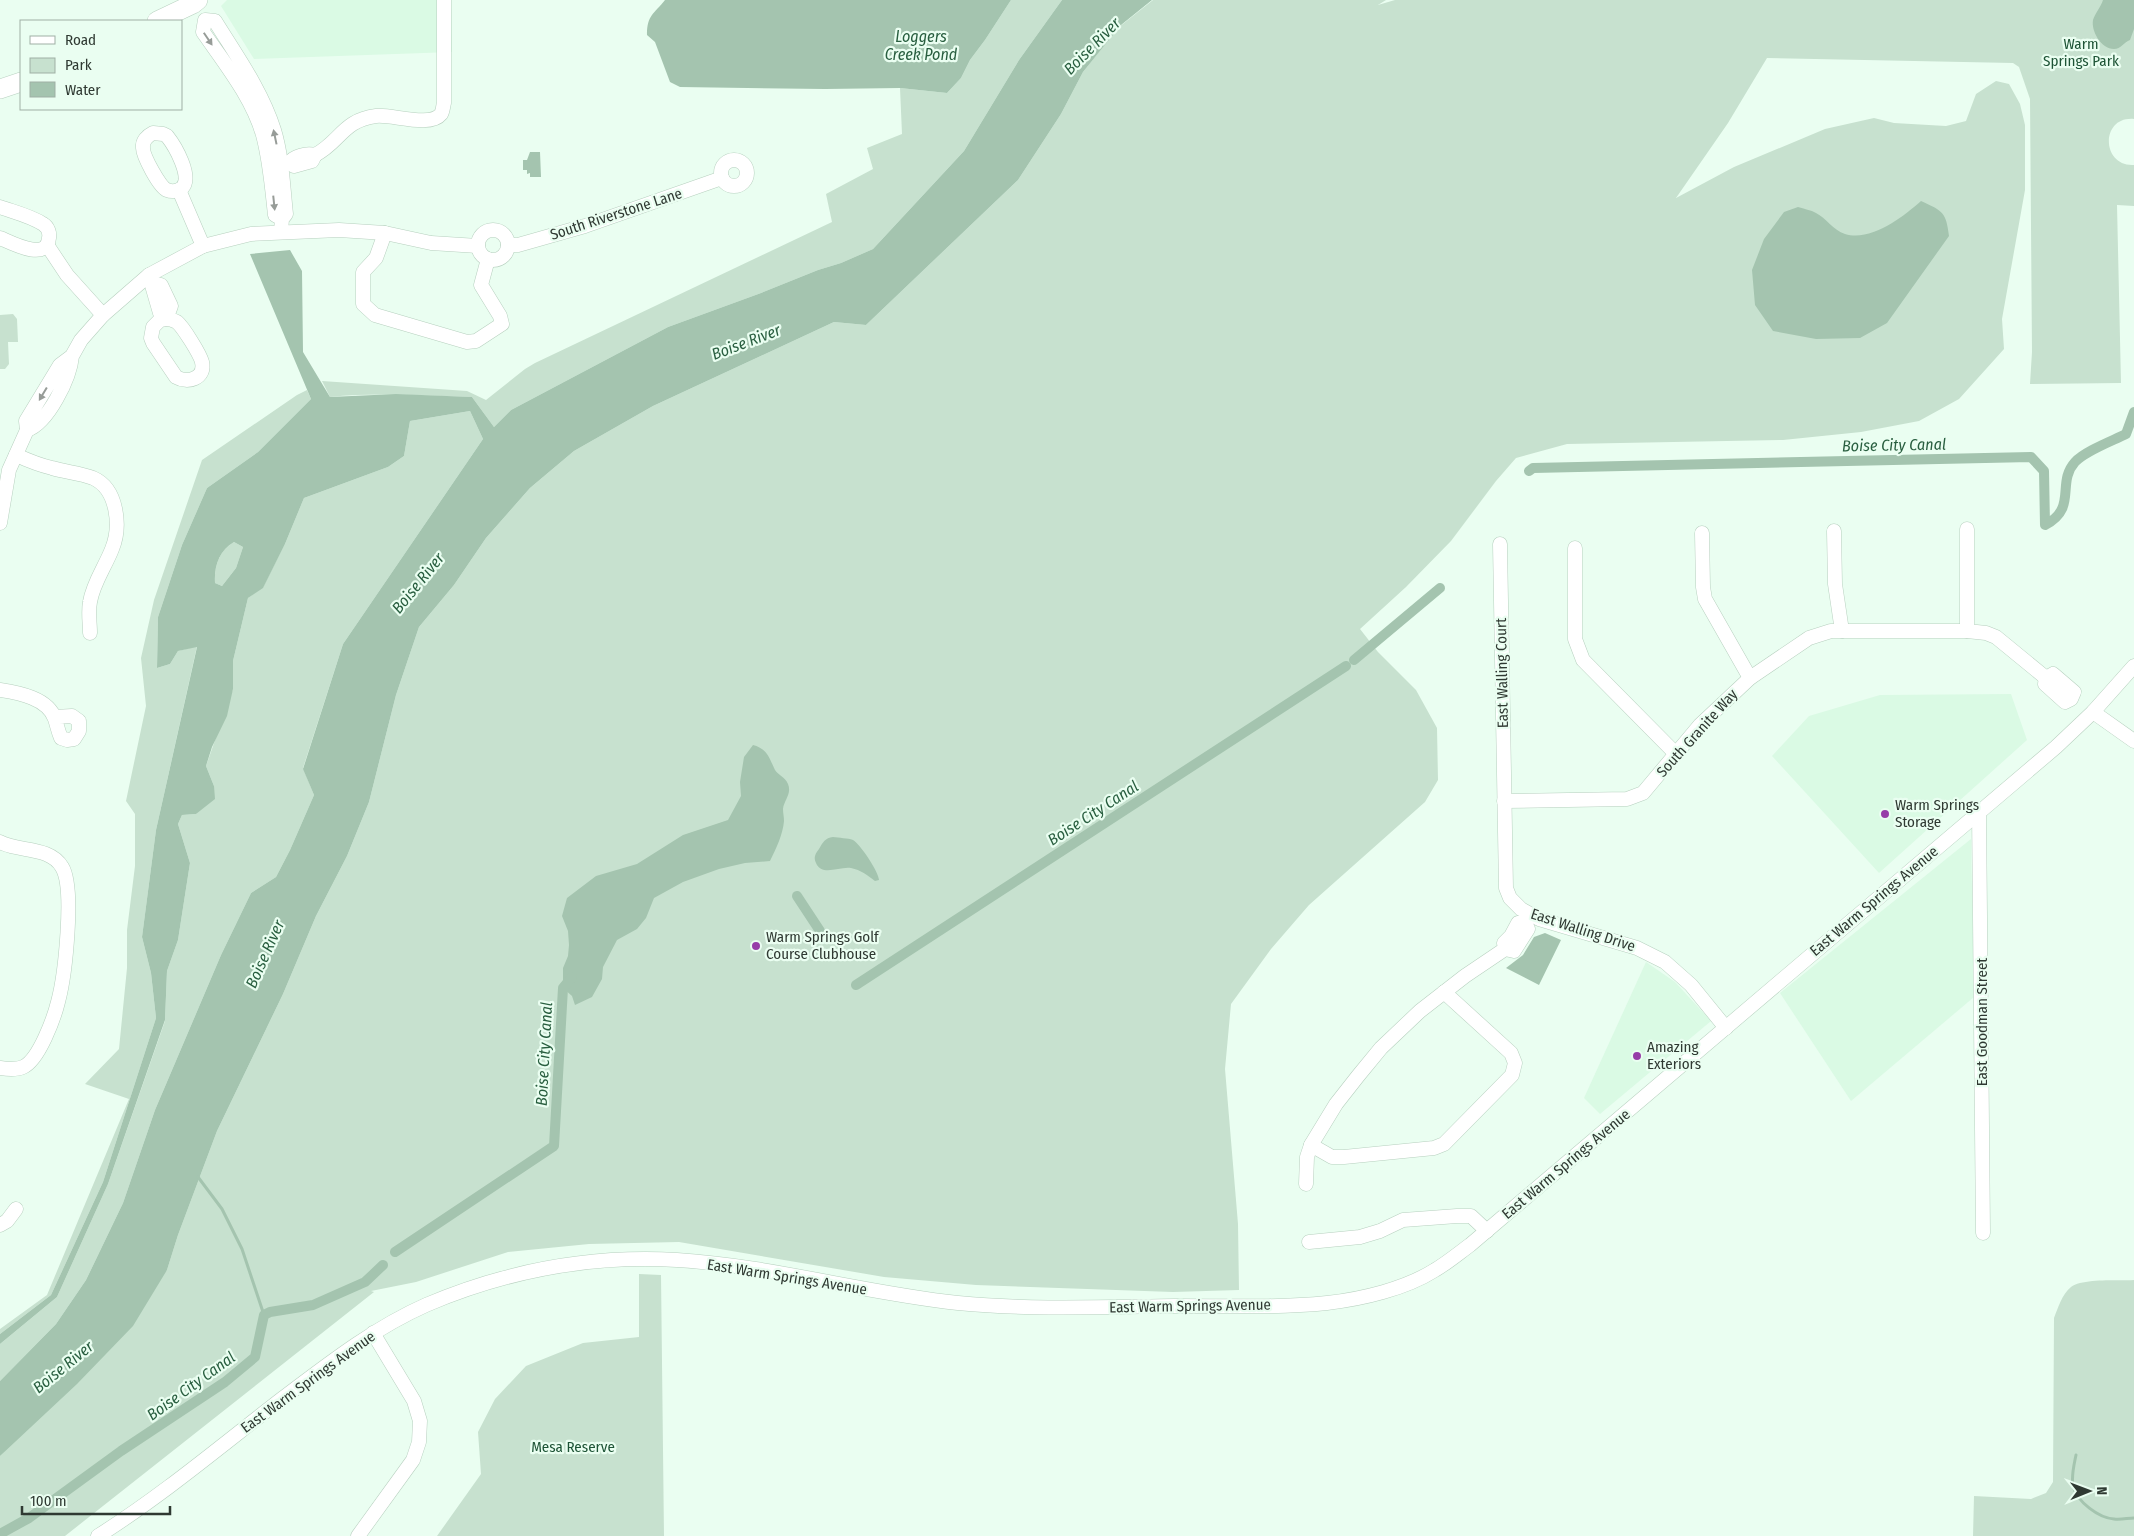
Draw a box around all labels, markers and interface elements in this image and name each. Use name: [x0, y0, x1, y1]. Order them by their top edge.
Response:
water label: Boise River: [1060, 13, 1125, 78]
legend: [20, 20, 182, 110]
water label: Loggers Creek Pond: [885, 27, 958, 64]
text: Road: [65, 31, 96, 49]
one-way arrow: [203, 32, 213, 45]
park label: Warm Springs Park: [2043, 35, 2119, 70]
text: Park: [65, 56, 92, 74]
text: Water: [65, 81, 101, 99]
one-way arrow: [271, 129, 279, 145]
street label: South Riverstone Lane: [548, 184, 684, 244]
one-way arrow: [270, 195, 278, 211]
water label: Boise River: [709, 320, 783, 364]
one-way arrow: [38, 387, 47, 400]
water label: Boise City Canal: [1842, 435, 1946, 455]
water label: Boise River: [388, 549, 448, 617]
street label: East Walling Court: [1492, 618, 1512, 728]
street label: South Granite Way: [1653, 685, 1741, 781]
water label: Boise City Canal: [1044, 777, 1142, 849]
place label: Warm Springs Storage: [1895, 796, 1979, 831]
marker: Warm Springs Storage: [1879, 808, 1891, 820]
street label: East Warm Springs Avenue: [1806, 842, 1942, 960]
street label: East Walling Drive: [1528, 905, 1638, 955]
water label: Boise River: [242, 917, 289, 991]
place label: Warm Springs Golf Course Clubhouse: [766, 928, 880, 963]
marker: Warm Springs Golf Course Clubhouse: [750, 940, 762, 952]
street label: East Goodman Street: [1973, 958, 1991, 1086]
water label: Boise City Canal: [532, 1001, 556, 1107]
place label: Amazing Exteriors: [1647, 1038, 1701, 1073]
marker: Amazing Exteriors: [1631, 1050, 1643, 1062]
street label: East Warm Springs Avenue: [1498, 1105, 1634, 1223]
street label: East Warm Springs Avenue: [706, 1255, 868, 1299]
street label: East Warm Springs Avenue: [1109, 1296, 1271, 1316]
street label: East Warm Springs Avenue: [237, 1327, 379, 1437]
water label: Boise River: [29, 1337, 97, 1397]
water label: Boise City Canal: [143, 1348, 239, 1424]
park label: Mesa Reserve: [531, 1438, 615, 1456]
north arrow: [2064, 1466, 2114, 1516]
scale bar: [22, 1484, 170, 1516]
text: N: [2093, 1486, 2110, 1495]
text: 100 m: [30, 1492, 67, 1510]

